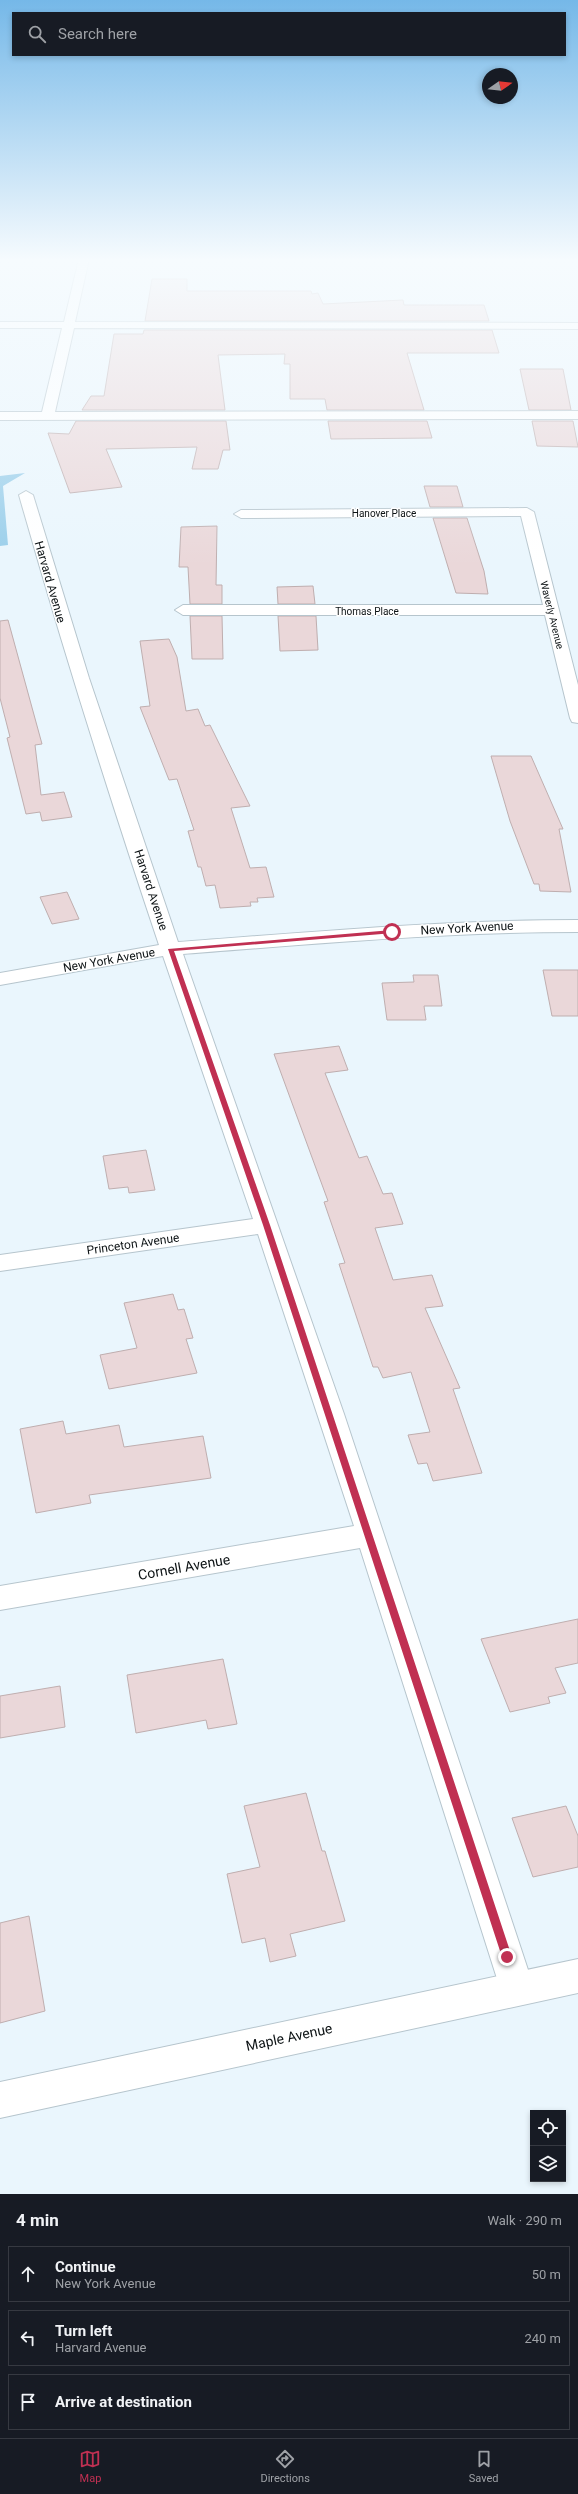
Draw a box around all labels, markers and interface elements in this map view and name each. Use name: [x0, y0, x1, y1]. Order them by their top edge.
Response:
search box: [12, 12, 566, 56]
icon: search: [26, 23, 48, 45]
text: Search here: [58, 25, 137, 43]
north arrow: [482, 68, 518, 104]
street label: Hanover Place: [352, 508, 416, 519]
street label: Harvard Avenue: [32, 539, 68, 625]
street label: Waverly Avenue: [538, 580, 566, 650]
street label: Thomas Place: [335, 606, 399, 617]
street label: Harvard Avenue: [131, 848, 171, 932]
street label: New York Avenue: [420, 919, 514, 937]
route start: [383, 923, 401, 941]
street label: New York Avenue: [62, 945, 156, 975]
street label: Princeton Avenue: [86, 1231, 180, 1257]
street label: Cornell Avenue: [137, 1551, 231, 1583]
route end: [498, 1948, 516, 1966]
street label: Maple Avenue: [244, 2020, 334, 2054]
map controls: [530, 2110, 566, 2182]
button: locate: [530, 2110, 566, 2146]
button: layers: [530, 2146, 566, 2182]
text: 4 min: [16, 2210, 59, 2230]
text: Walk · 290 m: [487, 2213, 562, 2228]
text: Continue: [55, 2258, 116, 2276]
icon: ahead: [17, 2263, 39, 2285]
text: 50 m: [532, 2267, 561, 2282]
text: New York Avenue: [55, 2276, 156, 2291]
text: Turn left: [55, 2322, 112, 2340]
icon: left: [17, 2327, 39, 2349]
text: 240 m: [524, 2331, 561, 2346]
text: Harvard Avenue: [55, 2340, 147, 2355]
icon: arrive: [17, 2391, 39, 2413]
text: Arrive at destination: [55, 2393, 192, 2411]
tab: Map: [79, 2448, 101, 2485]
tab: Directions: [260, 2448, 310, 2485]
tab: Saved: [469, 2448, 499, 2485]

